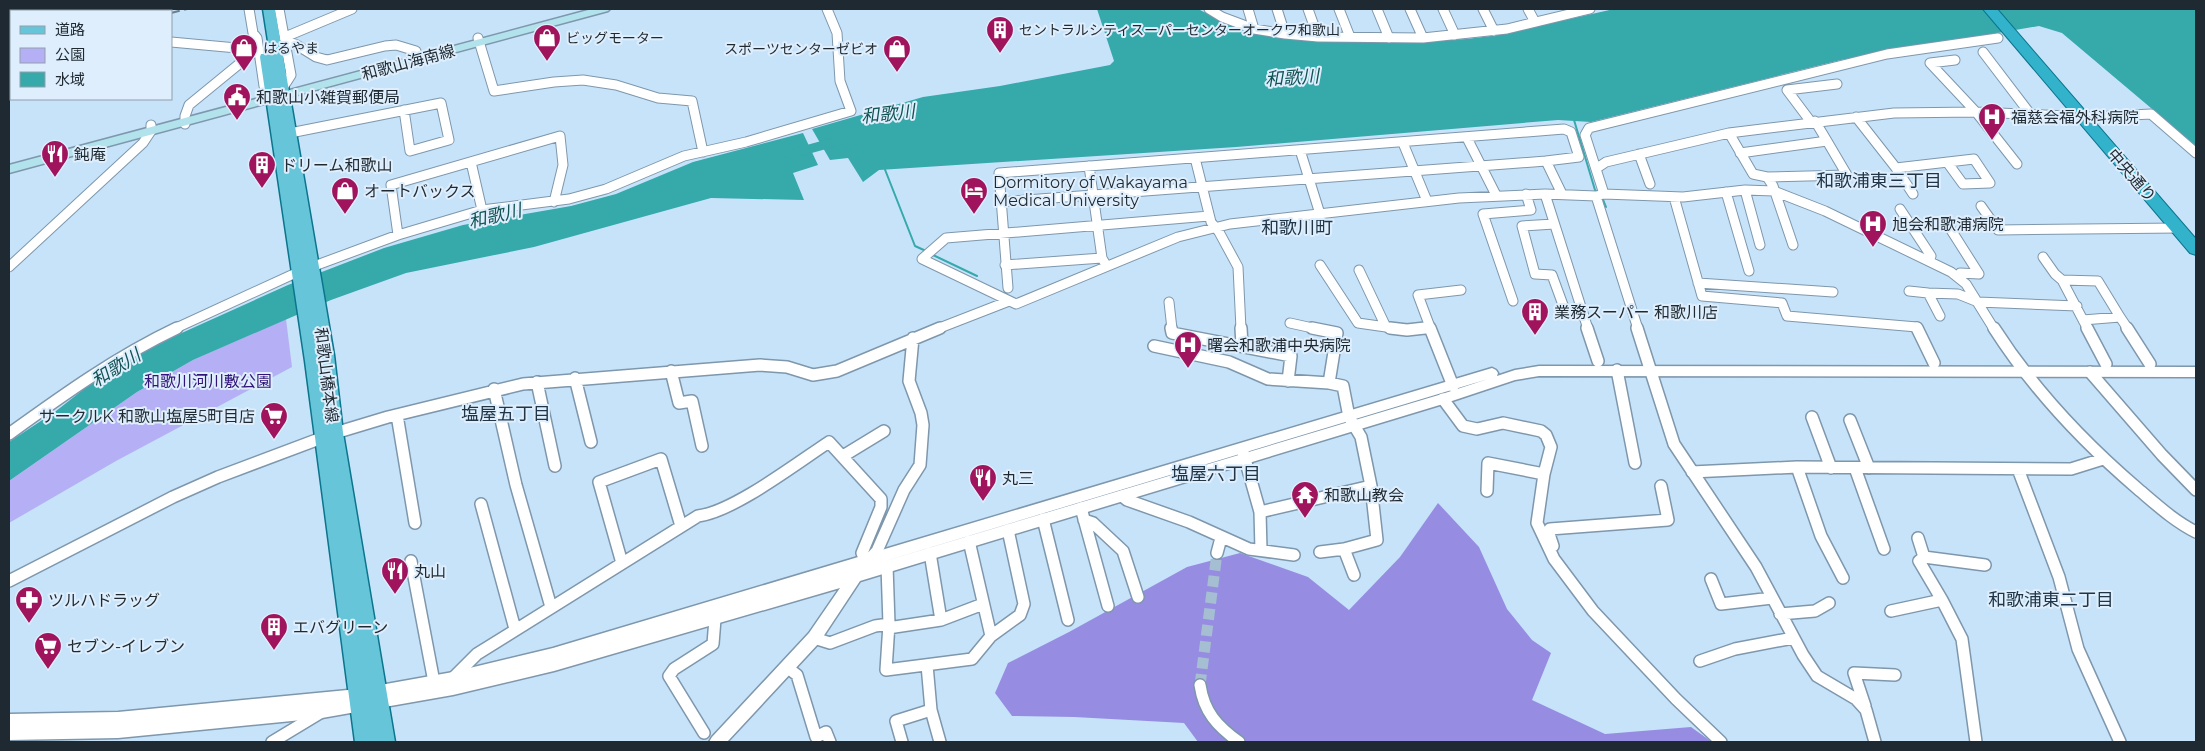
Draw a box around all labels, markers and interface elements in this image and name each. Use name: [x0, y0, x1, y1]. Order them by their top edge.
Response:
legend: [10, 10, 172, 100]
building icon: セントラルシティスーパーセンターオークワ和歌山: [985, 15, 1015, 54]
text: 道路: [55, 20, 85, 39]
place label: セントラルシティスーパーセンターオークワ和歌山: [1019, 21, 1340, 39]
shop icon: ビッグモーター: [532, 23, 562, 62]
place label: ビッグモーター: [566, 29, 664, 47]
shop icon: はるやま: [229, 33, 259, 72]
shop icon: スポーツセンターゼビオ: [882, 34, 912, 73]
place label: はるやま: [263, 39, 319, 57]
place label: スポーツセンターゼビオ: [724, 40, 878, 58]
street label: 和歌山海南線: [359, 41, 457, 84]
text: 公園: [55, 45, 85, 64]
water label: 和歌川: [1264, 65, 1322, 91]
text: 水域: [55, 70, 85, 89]
public building icon: 和歌山小雑賀郵便局: [222, 82, 252, 121]
place label: 和歌山小雑賀郵便局: [256, 88, 400, 107]
water label: 和歌川: [860, 100, 918, 128]
hospital icon: 福慈会福外科病院: [1977, 102, 2007, 141]
place label: 福慈会福外科病院: [2011, 108, 2139, 127]
restaurant icon: 鈍庵: [40, 139, 70, 178]
place label: 鈍庵: [74, 145, 106, 164]
street label: 中央通り: [2103, 145, 2160, 206]
building icon: ドリーム和歌山: [247, 150, 277, 189]
place label: ドリーム和歌山: [281, 156, 393, 175]
district label: 和歌浦東三丁目: [1816, 170, 1942, 192]
place label: Dormitory of Wakayama Medical University: [993, 173, 1188, 210]
shop icon: オートバックス: [330, 176, 360, 215]
hotel icon: Dormitory of Wakayama Medical University: [959, 176, 989, 215]
place label: オートバックス: [364, 182, 476, 201]
water label: 和歌川: [466, 199, 526, 233]
hospital icon: 旭会和歌浦病院: [1858, 209, 1888, 248]
place label: 旭会和歌浦病院: [1892, 215, 2004, 234]
district label: 和歌川町: [1261, 217, 1333, 239]
building icon: 業務スーパー 和歌川店: [1520, 297, 1550, 336]
place label: 業務スーパー 和歌川店: [1554, 303, 1718, 322]
street label: 和歌山橋本線: [311, 326, 342, 424]
hospital icon: 曙会和歌浦中央病院: [1173, 330, 1203, 369]
place label: 曙会和歌浦中央病院: [1207, 336, 1351, 355]
water label: 和歌川: [87, 343, 146, 392]
park label: 和歌川河川敷公園: [144, 372, 272, 391]
supermarket icon: サークルK 和歌山塩屋5町目店: [259, 401, 289, 440]
district label: 塩屋五丁目: [461, 403, 551, 425]
place label: サークルK 和歌山塩屋5町目店: [39, 407, 255, 426]
restaurant icon: 丸三: [968, 463, 998, 502]
district label: 塩屋六丁目: [1171, 463, 1261, 485]
place label: 丸三: [1002, 469, 1034, 488]
temple icon: 和歌山教会: [1290, 480, 1320, 519]
place label: 和歌山教会: [1324, 486, 1404, 505]
restaurant icon: 丸山: [380, 556, 410, 595]
place label: 丸山: [414, 562, 446, 581]
pharmacy icon: ツルハドラッグ: [14, 585, 44, 624]
district label: 和歌浦東二丁目: [1988, 589, 2114, 611]
place label: ツルハドラッグ: [48, 591, 160, 610]
building icon: エバグリーン: [259, 612, 289, 651]
place label: エバグリーン: [293, 618, 388, 637]
supermarket icon: セブン-イレブン: [33, 631, 63, 670]
place label: セブン-イレブン: [67, 637, 185, 656]

